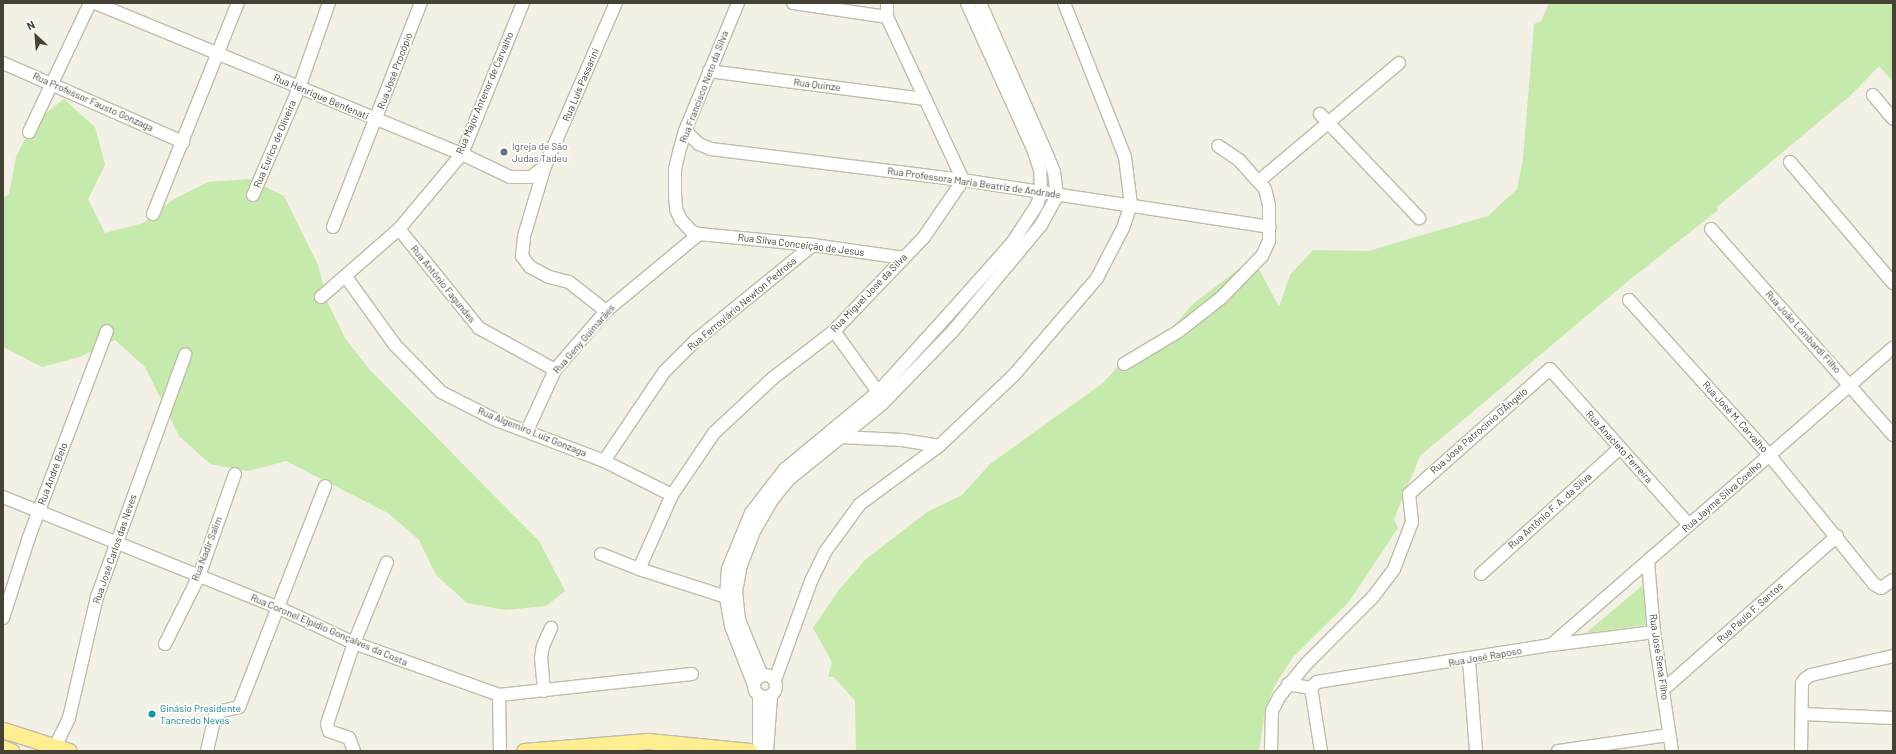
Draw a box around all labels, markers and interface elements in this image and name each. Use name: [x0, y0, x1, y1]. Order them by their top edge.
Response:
north arrow: [16, 16, 56, 56]
text: N: [24, 17, 37, 32]
street label: Rua Francisco Neto da Silva: [677, 29, 731, 145]
street label: Rua Major Antenor de Carvalho: [454, 30, 516, 156]
street label: Rua José Procópio: [375, 31, 415, 111]
street label: Rua Luís Passarini: [560, 47, 602, 123]
street label: Rua Professor Fausto Gonzaga: [31, 70, 155, 134]
street label: Rua Henrique Benfenati: [272, 71, 370, 123]
street label: Rua Quinze: [793, 76, 841, 94]
street label: Rua Eurico de Oliveira: [251, 98, 299, 190]
place label: Igreja de São Judas Tadeu: [512, 140, 568, 164]
marker: Igreja de São Judas Tadeu: [499, 147, 509, 157]
street label: Rua Professora Maria Beatriz de Andrade: [886, 165, 1062, 201]
street label: Rua Silva Conceição de Jesus: [737, 231, 865, 259]
street label: Rua Antônio Fagundes: [408, 243, 478, 325]
street label: Rua Miguel José da Silva: [828, 251, 910, 335]
street label: Rua Ferroviário Newton Pedrosa: [685, 255, 799, 353]
street label: Rua João Lombardi Filho: [1763, 288, 1843, 376]
street label: Rua Geny Guimarães: [551, 302, 617, 376]
street label: Rua José M. Carvalho: [1700, 379, 1770, 455]
street label: Rua José Patrocínio D'Ângelo: [1428, 385, 1530, 477]
street label: Rua Algemiro Luiz Gonzaga: [476, 405, 588, 459]
street label: Rua Anacleto Ferreira: [1583, 408, 1655, 486]
street label: Rua André Belo: [36, 441, 70, 507]
street label: Rua Jayme Silva Coelho: [1680, 459, 1764, 535]
street label: Rua Antônio F. A. da Silva: [1506, 470, 1594, 552]
street label: Rua José Carlos das Neves: [91, 493, 139, 605]
street label: Rua Nadir Salim: [189, 515, 225, 583]
street label: Rua Paulo F. Santos: [1715, 580, 1785, 646]
street label: Rua Coronel Elpídio Gonçalves da Costa: [249, 591, 409, 669]
street label: Rua José Sena Filho: [1647, 613, 1671, 701]
street label: Rua José Raposo: [1447, 645, 1523, 669]
place label: Ginásio Presidente Tancredo Neves: [160, 702, 241, 726]
marker: Ginásio Presidente Tancredo Neves: [147, 709, 157, 719]

